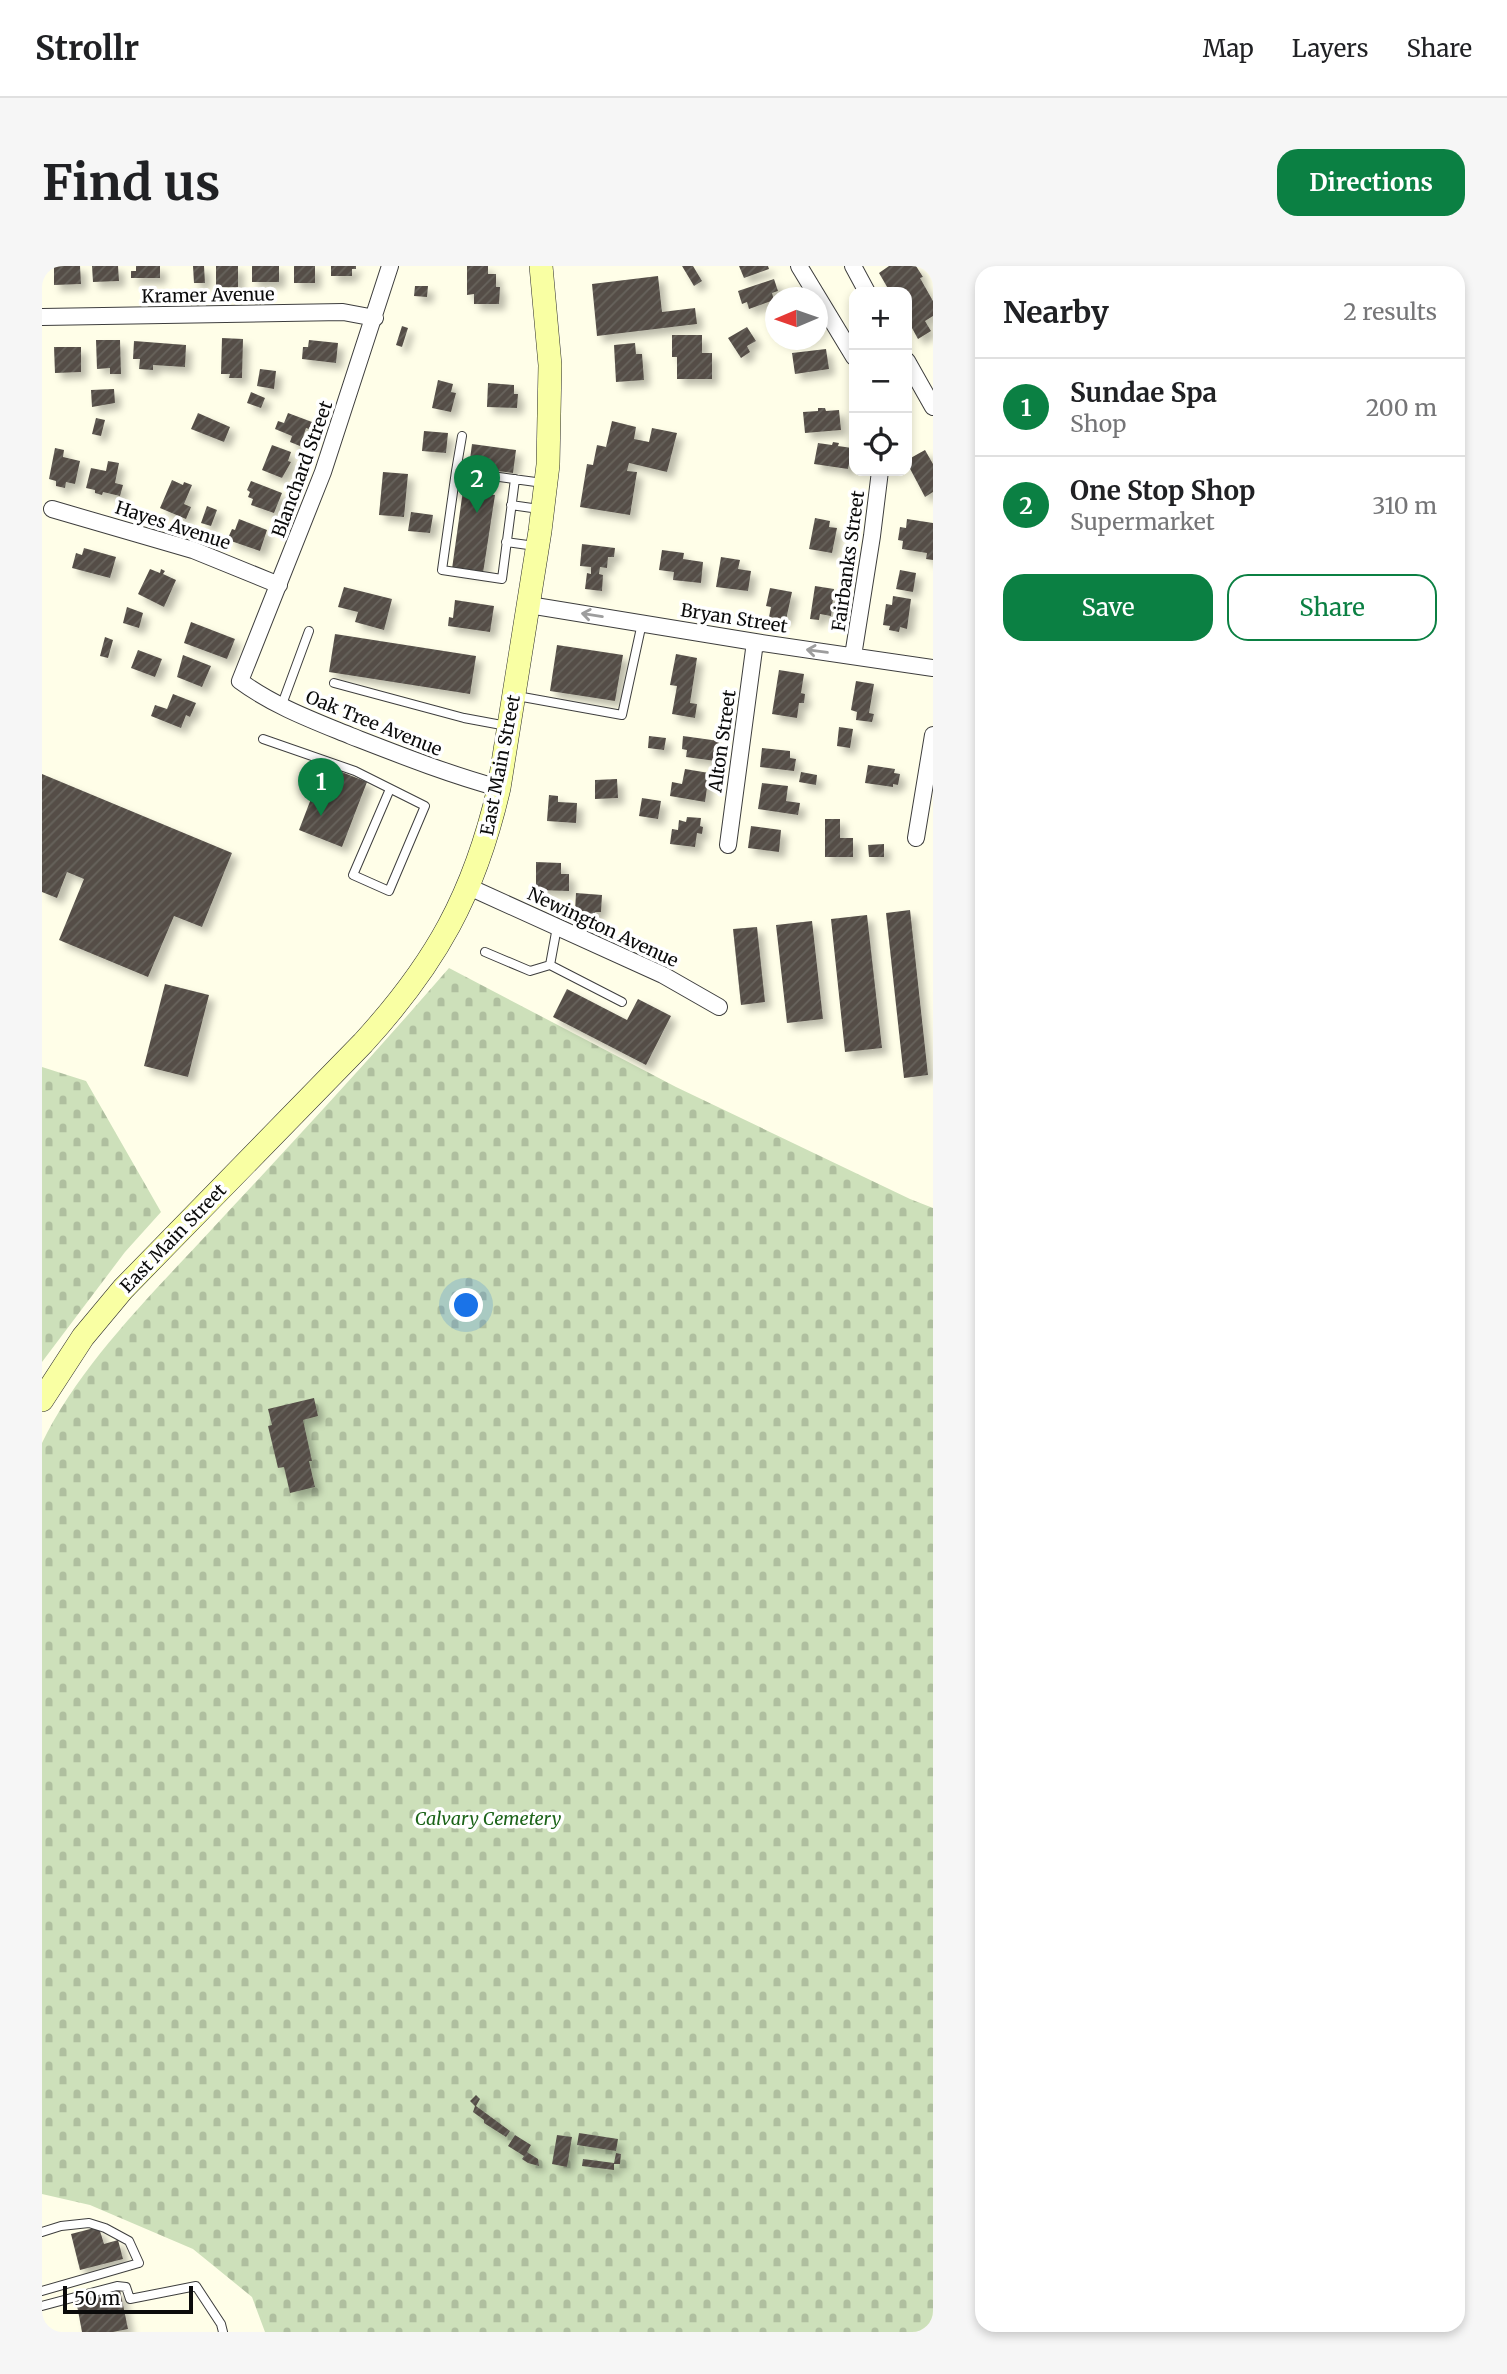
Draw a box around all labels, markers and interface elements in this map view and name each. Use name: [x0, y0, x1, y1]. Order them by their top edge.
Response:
text: Strollr: [35, 28, 139, 69]
text: Map: [1203, 33, 1254, 64]
text: Layers: [1292, 33, 1368, 64]
text: Share: [1406, 33, 1472, 64]
button: Directions: [1277, 149, 1465, 216]
text: Find us: [42, 152, 220, 213]
street label: Kramer Avenue: [141, 282, 275, 308]
north arrow: [765, 287, 828, 350]
map controls: [849, 287, 912, 476]
button: +: [849, 287, 912, 350]
text: Nearby: [1003, 293, 1109, 331]
text: 2 results: [1343, 297, 1437, 326]
button: −: [849, 350, 912, 413]
text: Sundae Spa: [1070, 376, 1217, 409]
text: 1: [1021, 393, 1031, 422]
text: 200 m: [1366, 393, 1437, 422]
street label: Blanchard Street: [267, 398, 337, 540]
text: Shop: [1070, 409, 1126, 438]
button: locate: [849, 413, 912, 476]
pin: 2: [454, 455, 500, 513]
text: One Stop Shop: [1070, 474, 1255, 507]
street label: Fairbanks Street: [827, 489, 869, 633]
text: 2: [1019, 491, 1033, 520]
text: 310 m: [1372, 491, 1437, 520]
street label: Hayes Avenue: [112, 496, 234, 554]
text: Supermarket: [1070, 507, 1215, 536]
button: Save: [1003, 574, 1213, 641]
button: Share: [1227, 574, 1437, 641]
street label: Bryan Street: [679, 598, 789, 638]
one-way arrow: [581, 608, 604, 621]
one-way arrow: [806, 644, 829, 657]
street label: Oak Tree Avenue: [302, 685, 446, 761]
street label: Alton Street: [703, 688, 741, 795]
street label: East Main Street: [475, 693, 525, 837]
pin: 1: [298, 758, 344, 816]
street label: Newington Avenue: [524, 882, 682, 972]
street label: East Main Street: [115, 1179, 231, 1297]
your location: [449, 1288, 483, 1322]
park label: Calvary Cemetery: [415, 1807, 562, 1830]
scale bar: [63, 2283, 192, 2315]
text: 50 m: [74, 2286, 120, 2310]

